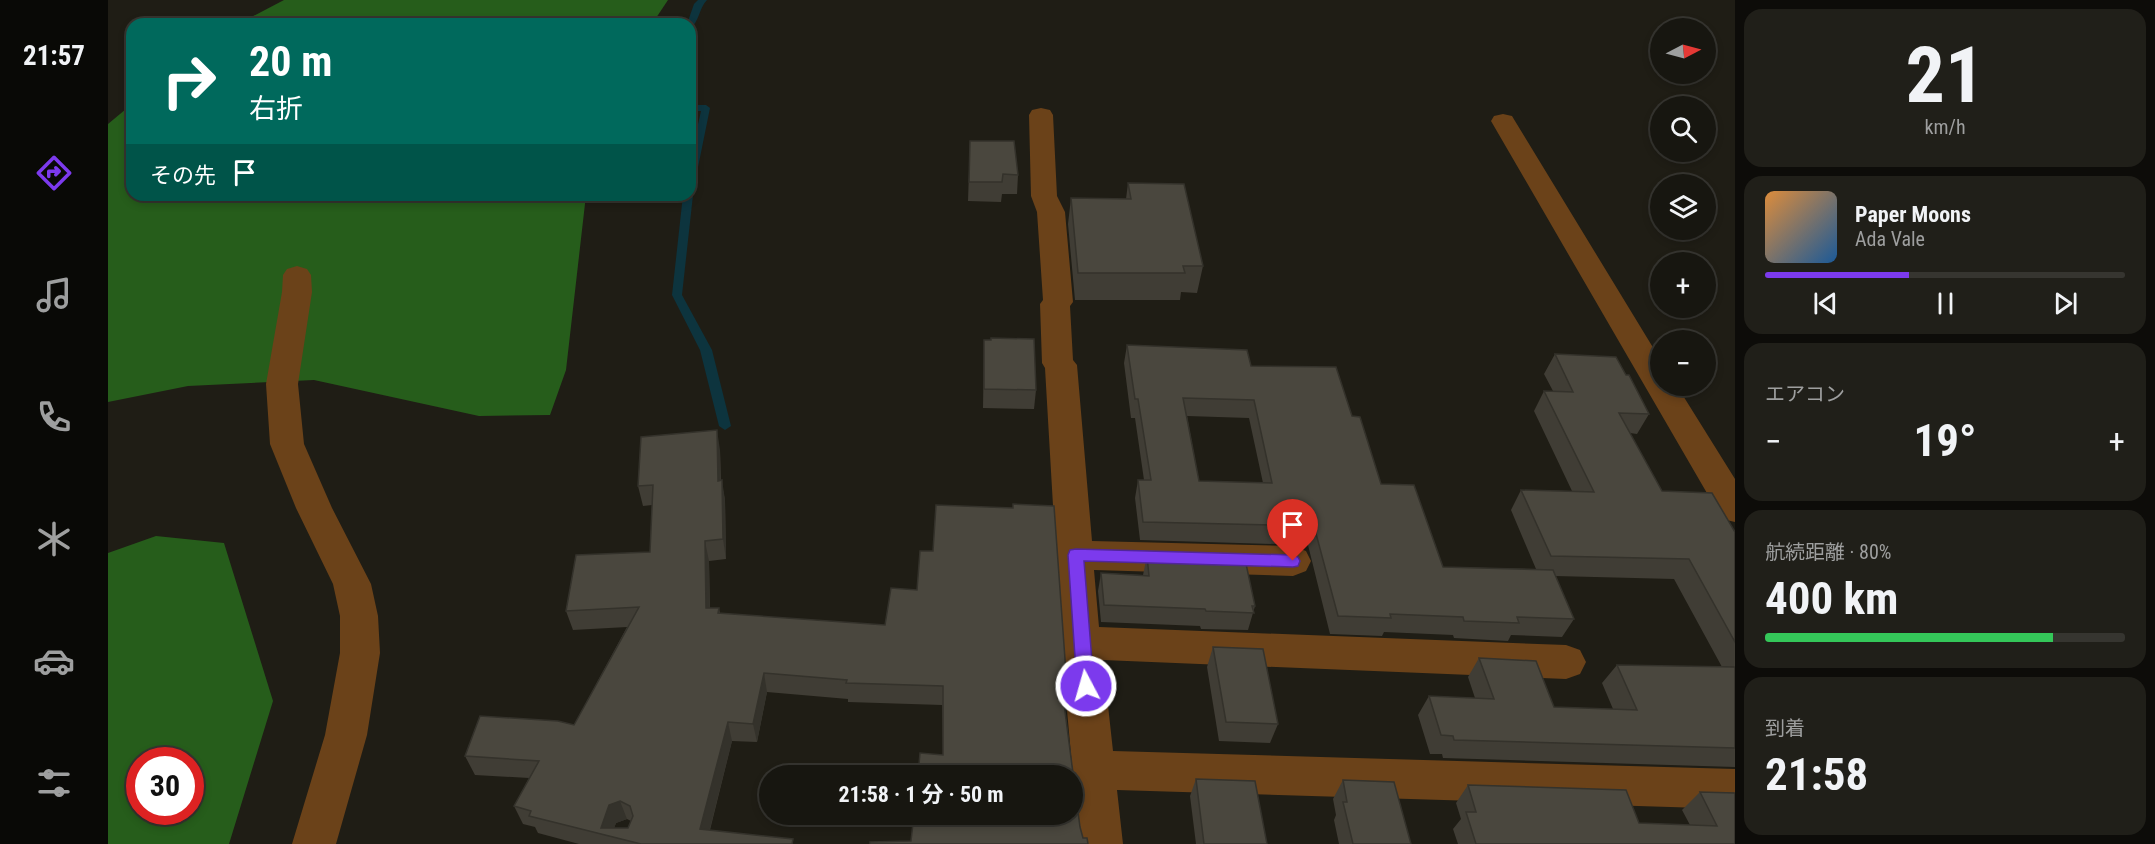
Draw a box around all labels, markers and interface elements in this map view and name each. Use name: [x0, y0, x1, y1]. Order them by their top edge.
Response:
north arrow: [1650, 18, 1716, 84]
map controls: [1650, 18, 1716, 396]
text: 21: [1906, 30, 1984, 121]
text: 20 m: [249, 37, 332, 86]
text: 21:57: [23, 40, 85, 72]
icon: right: [150, 42, 228, 120]
text: 右折: [249, 93, 303, 125]
button: search: [1650, 96, 1716, 162]
text: km/h: [1924, 115, 1966, 139]
icon: directions: [33, 152, 75, 194]
icon: arrive: [228, 156, 261, 189]
text: その先: [150, 163, 216, 188]
button: layers: [1650, 174, 1716, 240]
text: Paper Moons: [1855, 202, 1971, 227]
text: Ada Vale: [1855, 227, 1925, 251]
button: +: [1650, 252, 1716, 318]
icon: music: [33, 274, 75, 316]
icon: previous: [1809, 287, 1842, 320]
icon: pause: [1929, 287, 1962, 320]
icon: next: [2049, 287, 2082, 320]
button: −: [1650, 330, 1716, 396]
text: エアコン: [1765, 382, 1845, 406]
icon: phone: [33, 396, 75, 438]
text: 19°: [1914, 414, 1977, 467]
text: −: [1765, 422, 1782, 461]
text: +: [2109, 422, 2125, 461]
pin: [1267, 499, 1318, 561]
icon: arrive: [1276, 508, 1309, 541]
icon: climate: [33, 518, 75, 560]
text: 航続距離 · 80%: [1765, 540, 1891, 564]
text: 400 km: [1765, 572, 1898, 625]
icon: car: [33, 640, 75, 682]
position arrow: [1054, 654, 1118, 718]
text: 到着: [1765, 716, 1805, 740]
speed limit sign: 30: [126, 747, 204, 825]
text: 21:58: [1765, 748, 1868, 801]
icon: filters: [33, 762, 75, 804]
text: 21:58 · 1 分 · 50 m: [838, 782, 1004, 807]

